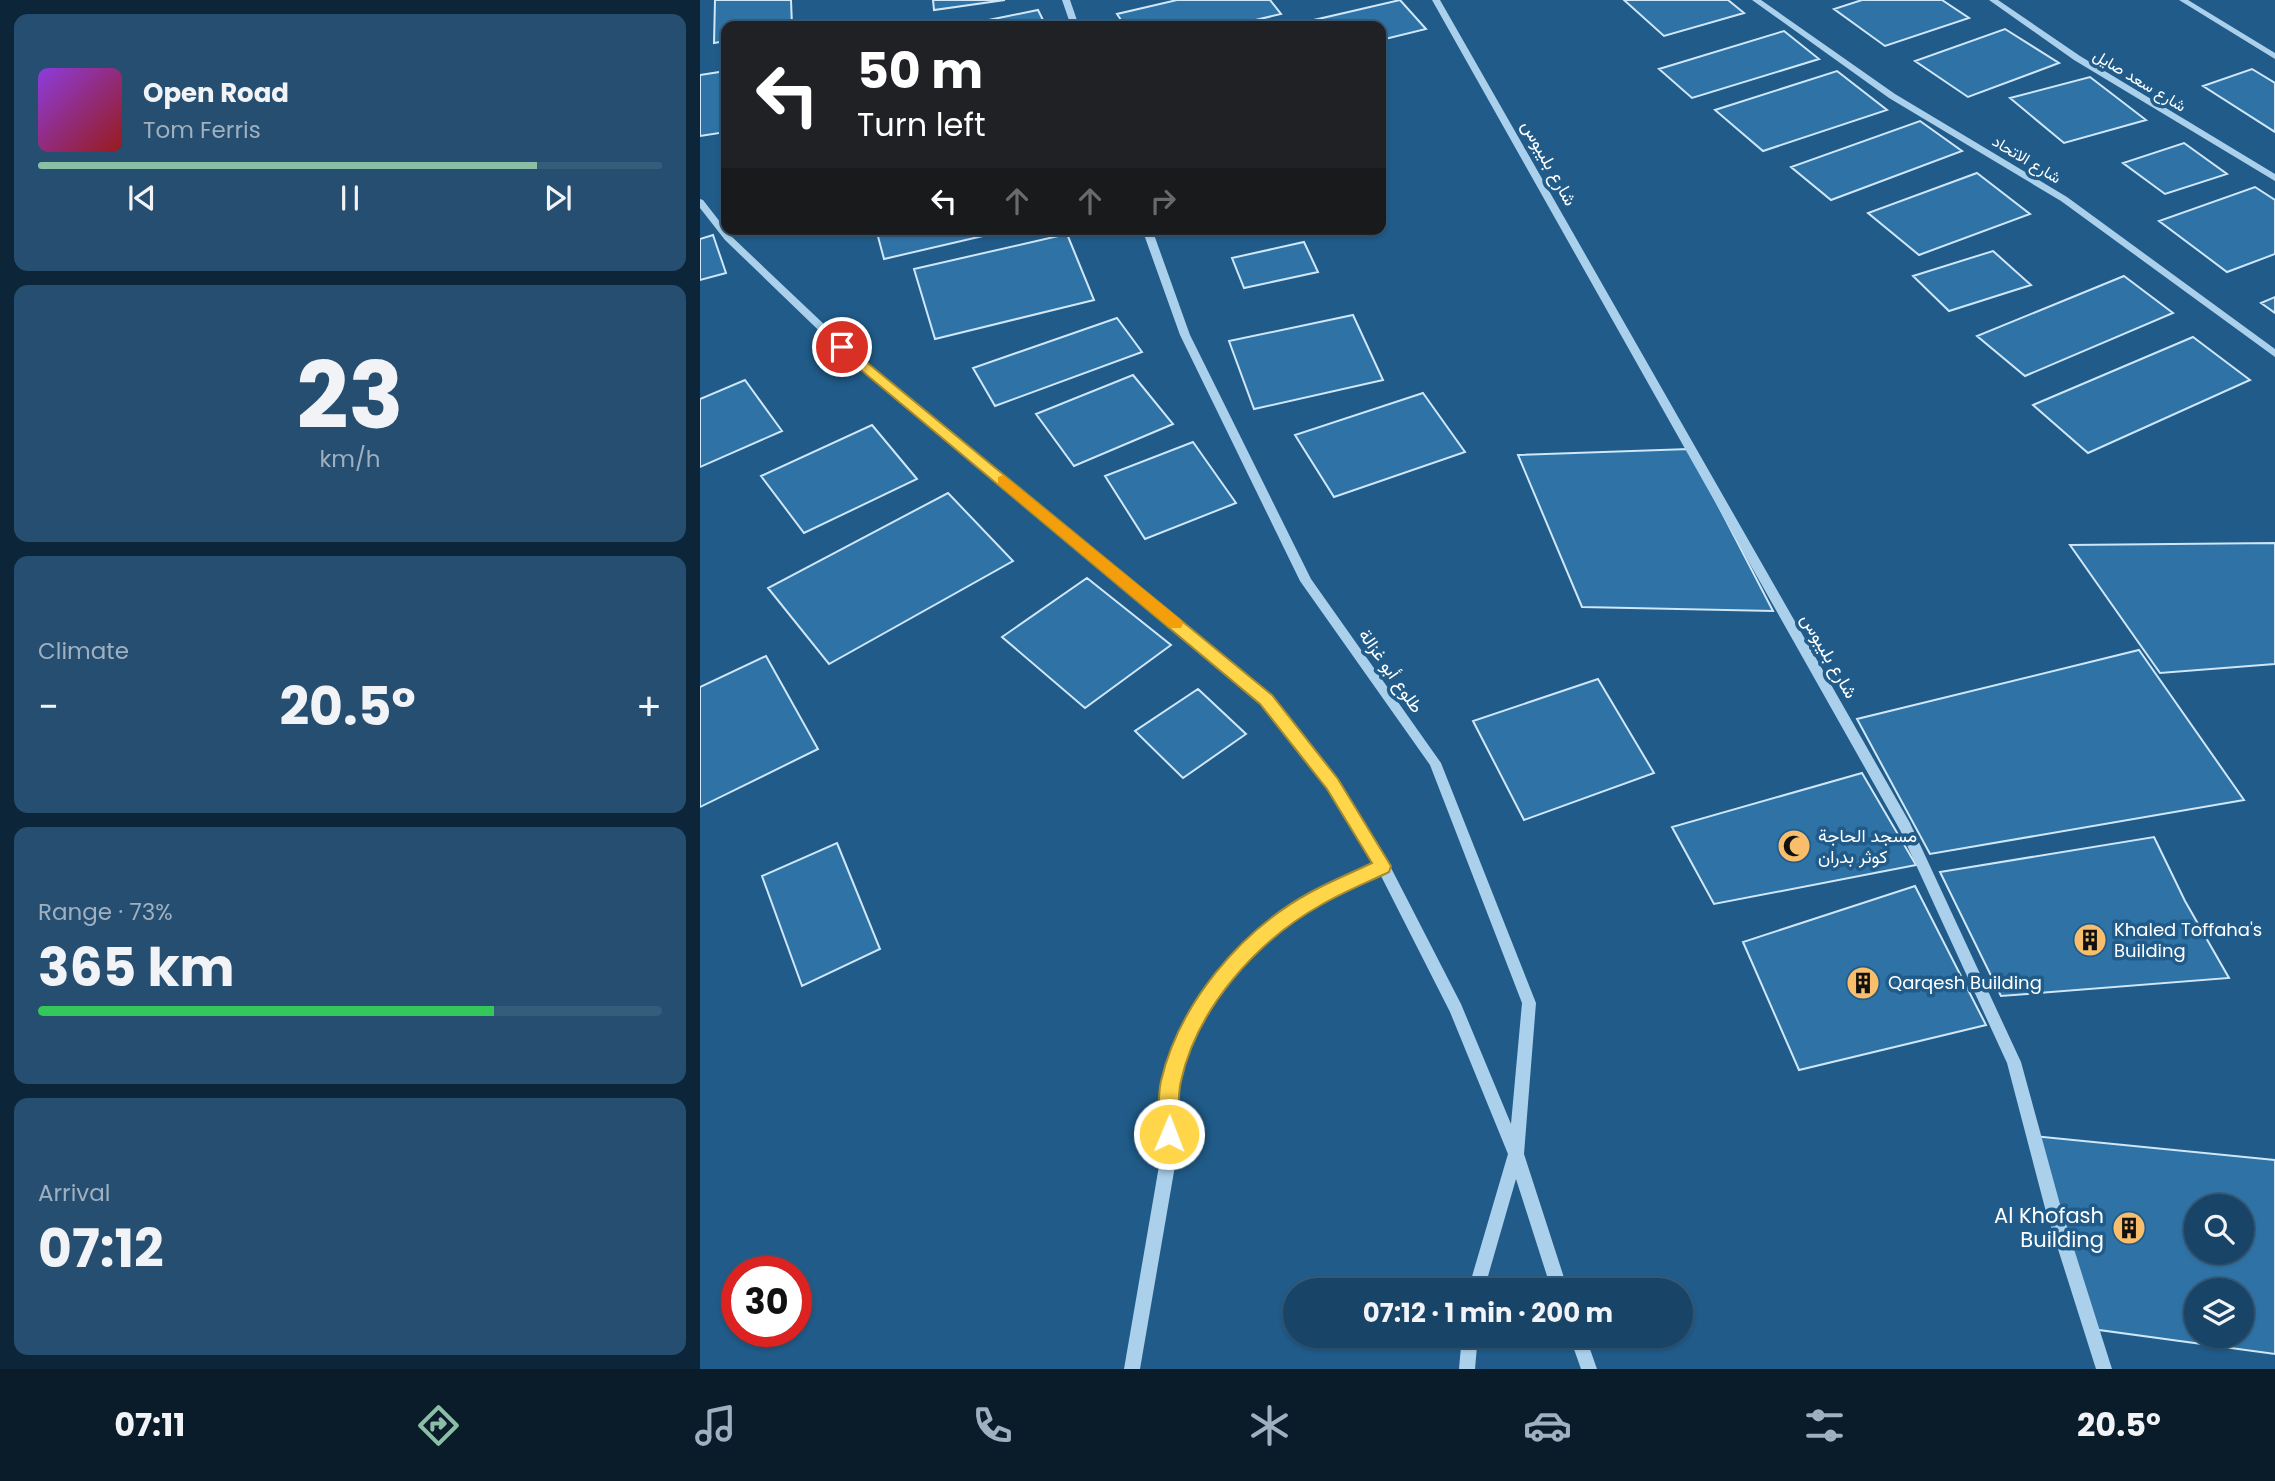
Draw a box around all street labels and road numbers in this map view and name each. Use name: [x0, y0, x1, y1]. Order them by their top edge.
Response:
street label: شارع سعد صايل: [2089, 44, 2191, 117]
street label: شارع بليبوس: [1516, 116, 1583, 210]
street label: شارع الاتحاد: [1988, 130, 2066, 189]
street label: شارع بليبوس: [1795, 609, 1864, 703]
street label: طلوع أبو غزالة: [1353, 624, 1430, 718]

